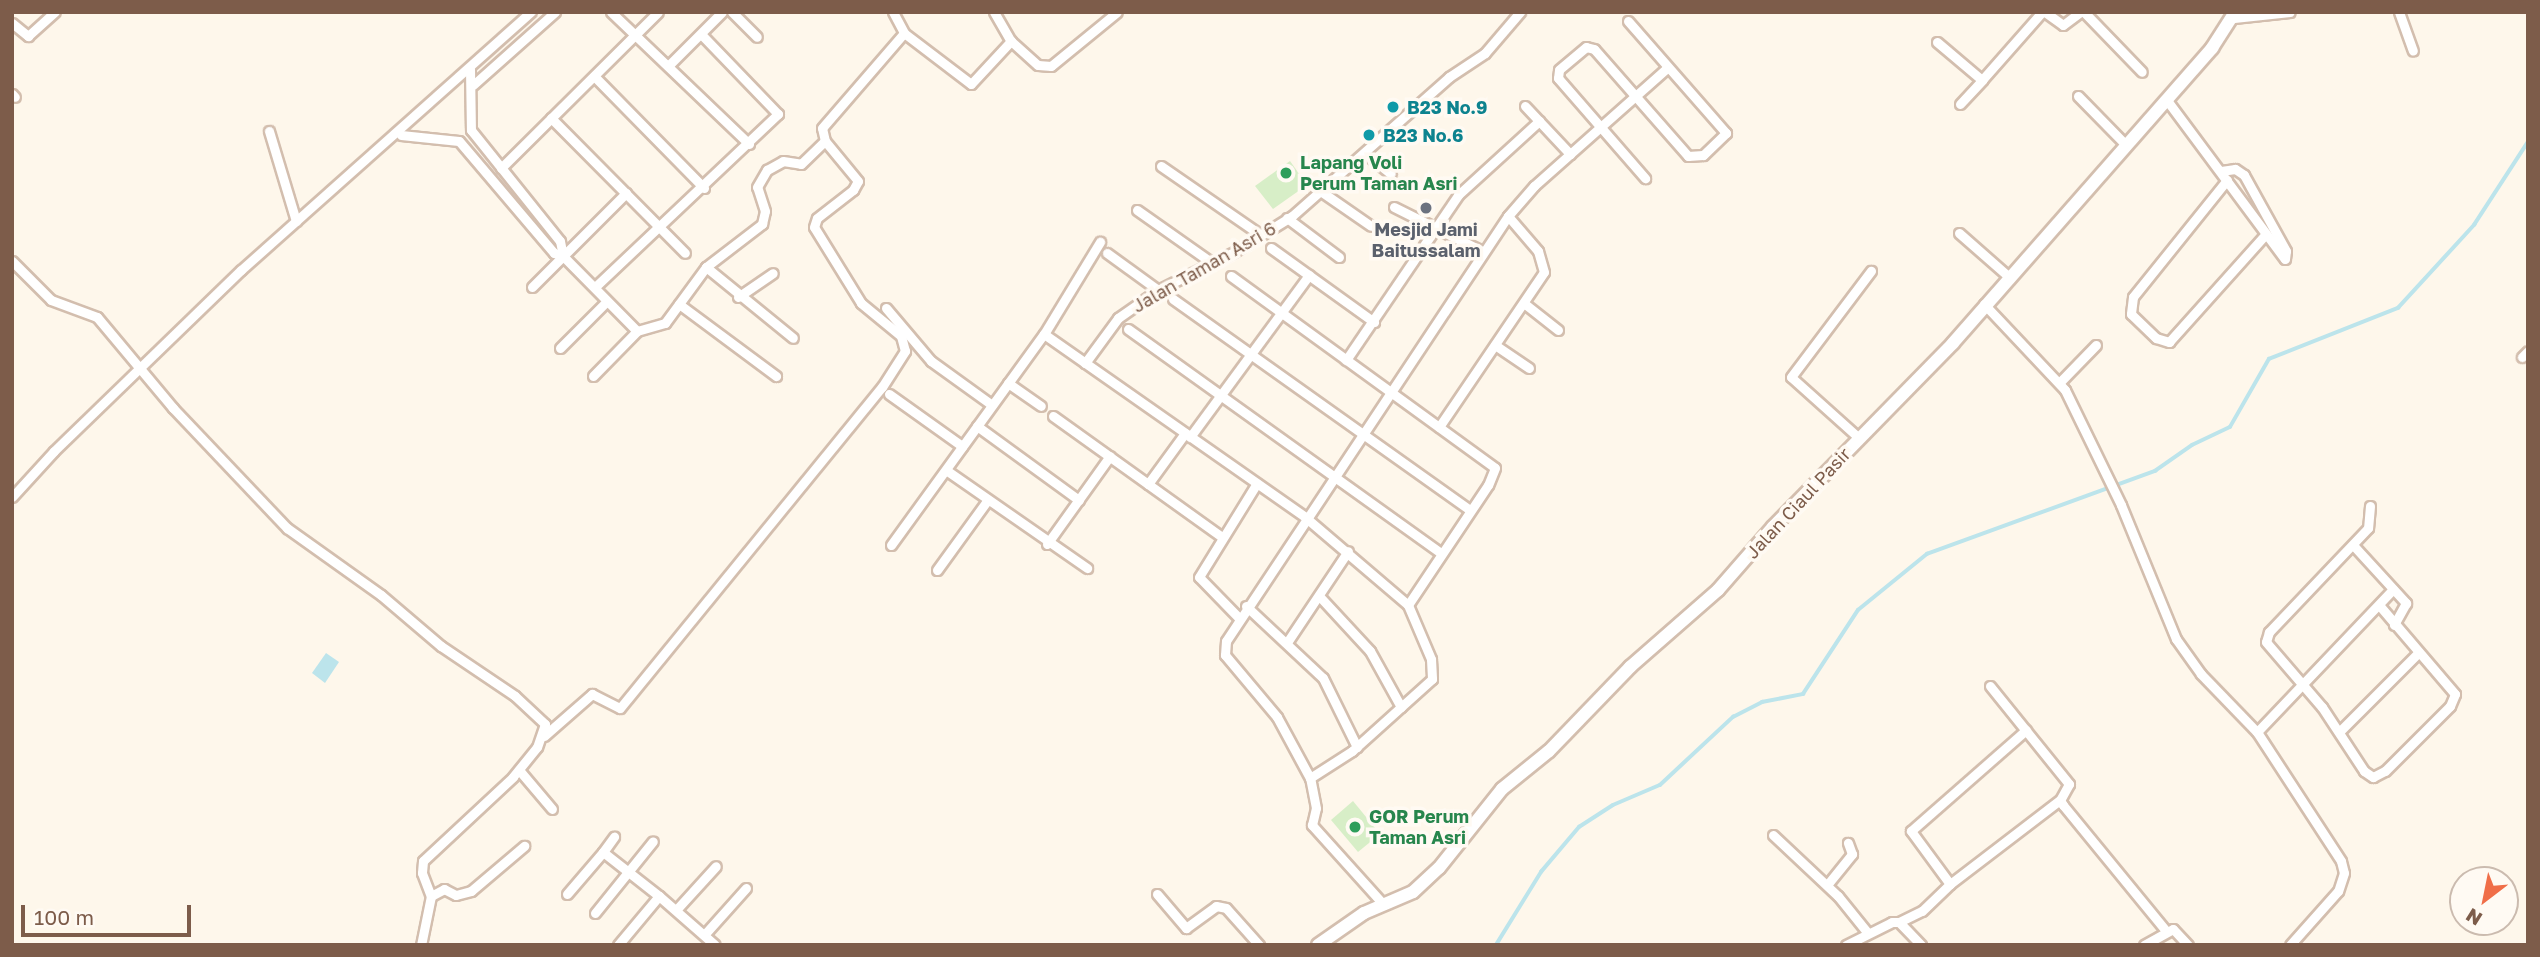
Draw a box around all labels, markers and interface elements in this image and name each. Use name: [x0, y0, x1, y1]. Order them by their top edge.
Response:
place label: B23 No.9: [1407, 96, 1488, 118]
marker: B23 No.9: [1385, 99, 1401, 115]
place label: B23 No.6: [1383, 124, 1464, 146]
marker: B23 No.6: [1361, 127, 1377, 143]
place label: Lapang Voli Perum Taman Asri: [1300, 152, 1457, 194]
marker: Lapang Voli Perum Taman Asri: [1278, 165, 1294, 181]
marker: Mesjid Jami Baitussalam: [1418, 200, 1434, 216]
street label: Jalan Taman Asri 6: [1129, 217, 1279, 317]
place label: Mesjid Jami Baitussalam: [1372, 219, 1480, 262]
street label: Jalan Ciaul Pasir: [1741, 443, 1855, 563]
place label: GOR Perum Taman Asri: [1369, 806, 1469, 848]
marker: GOR Perum Taman Asri: [1347, 819, 1363, 835]
north arrow: [2449, 866, 2519, 936]
scale bar: [24, 890, 194, 934]
text: 100 m: [34, 904, 94, 930]
text: N: [2461, 904, 2486, 931]

